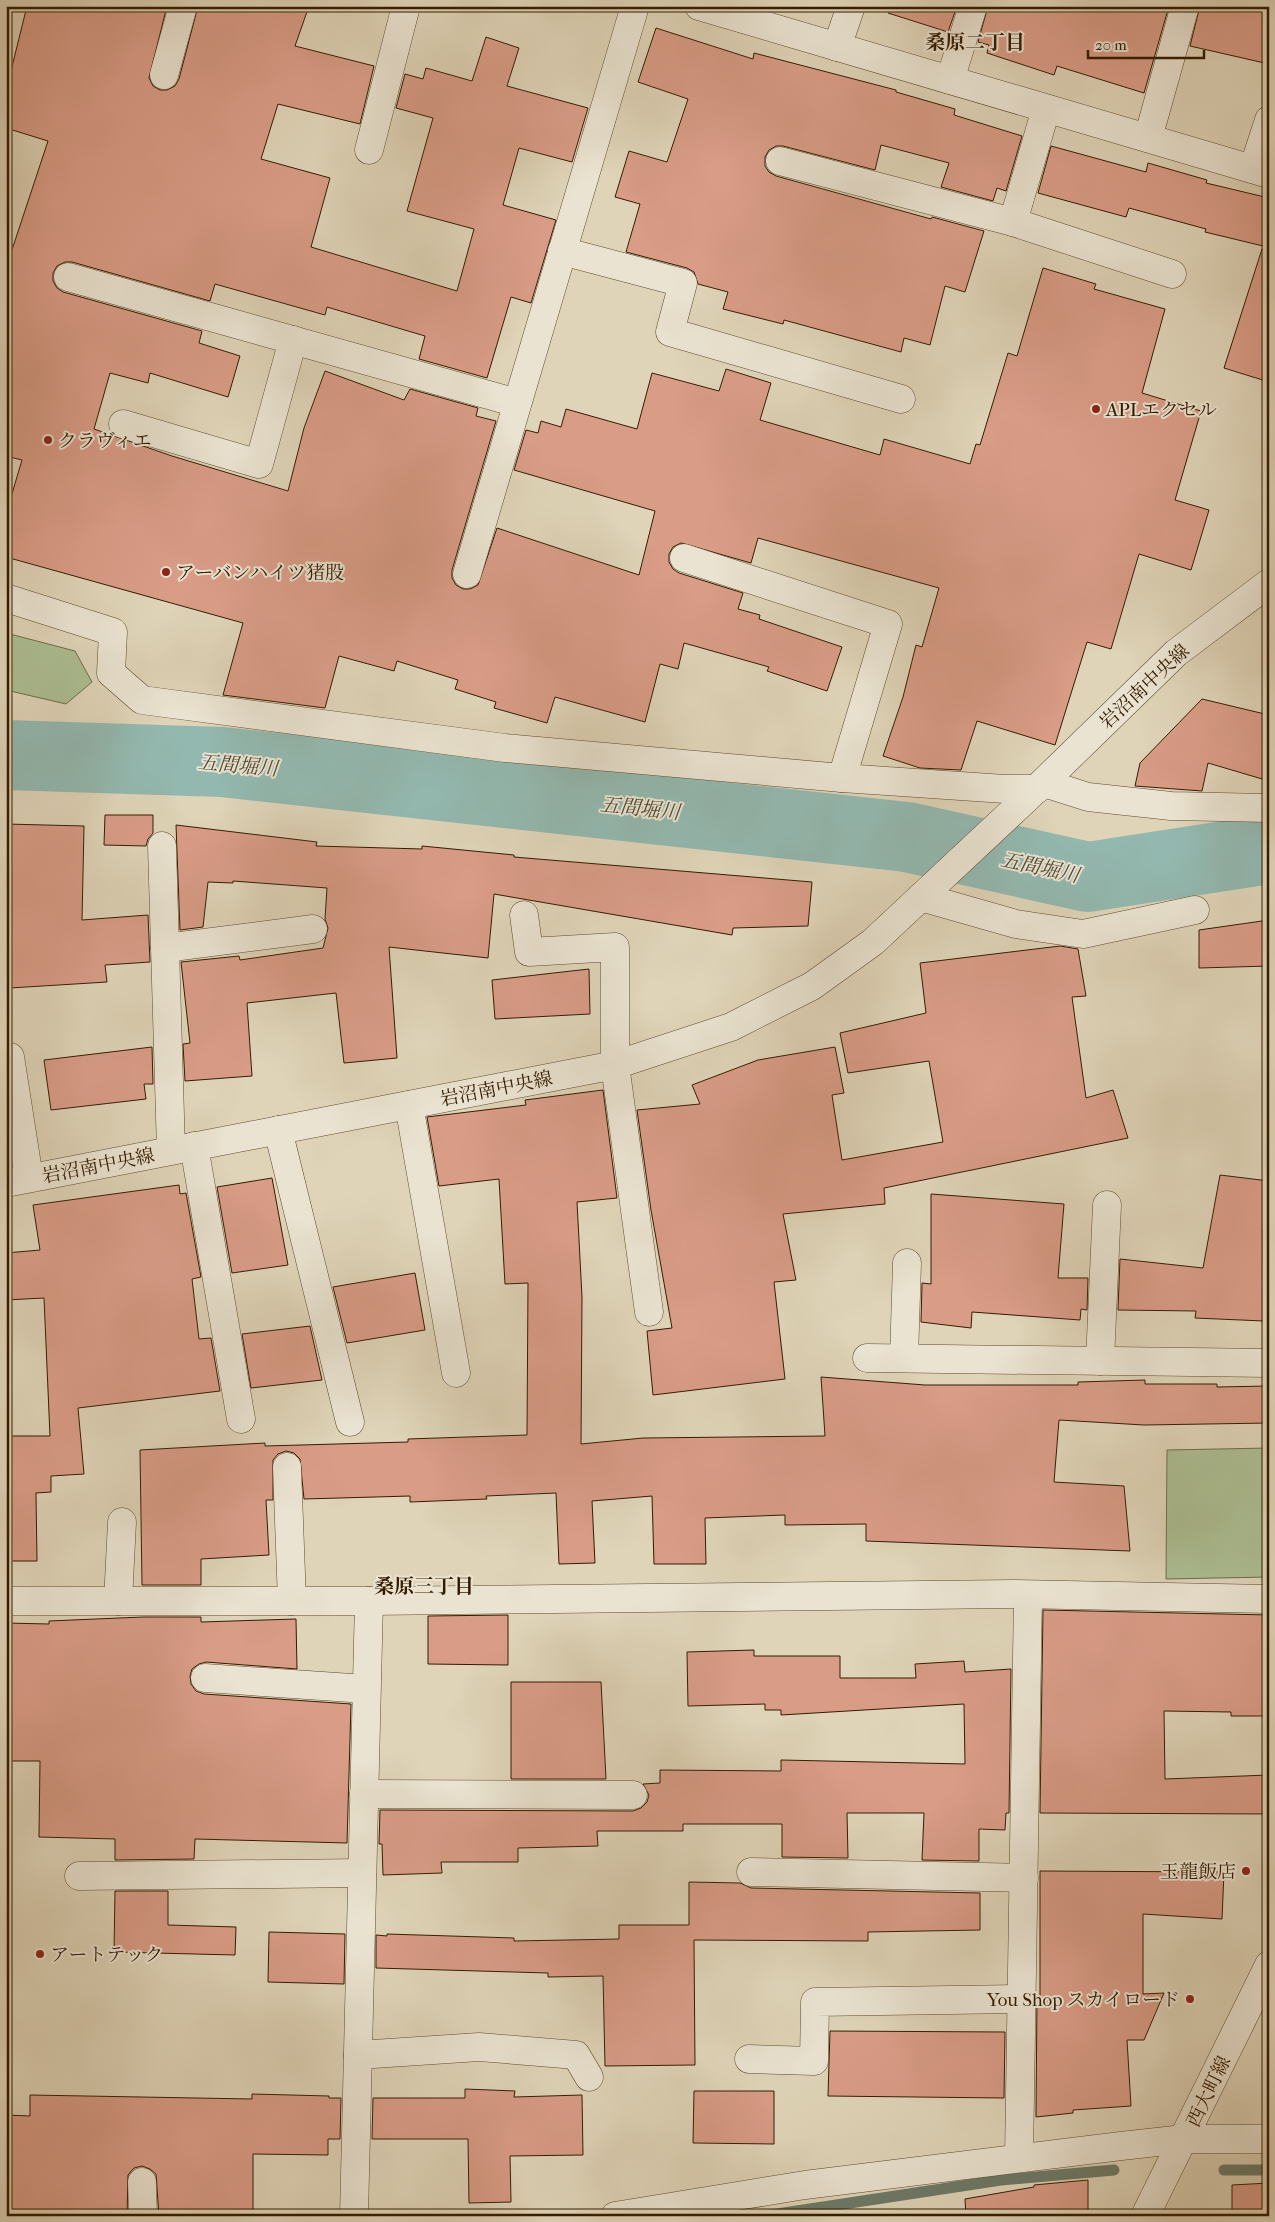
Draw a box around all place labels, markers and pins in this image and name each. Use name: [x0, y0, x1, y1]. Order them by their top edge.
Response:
place label: APLエクセル: [1105, 399, 1217, 421]
marker: APLエクセル: [1090, 403, 1102, 415]
place label: クラヴィエ: [58, 430, 152, 452]
marker: クラヴィエ: [42, 434, 54, 446]
place label: アーバンハイツ猪股: [176, 562, 344, 584]
marker: アーバンハイツ猪股: [160, 566, 172, 578]
place label: 玉龍飯店: [1160, 1861, 1236, 1883]
marker: 玉龍飯店: [1240, 1865, 1252, 1877]
place label: アートテック: [50, 1944, 163, 1966]
marker: アートテック: [34, 1948, 46, 1960]
place label: You Shop スカイロード: [986, 1989, 1180, 2011]
marker: You Shop スカイロード: [1184, 1993, 1196, 2005]

